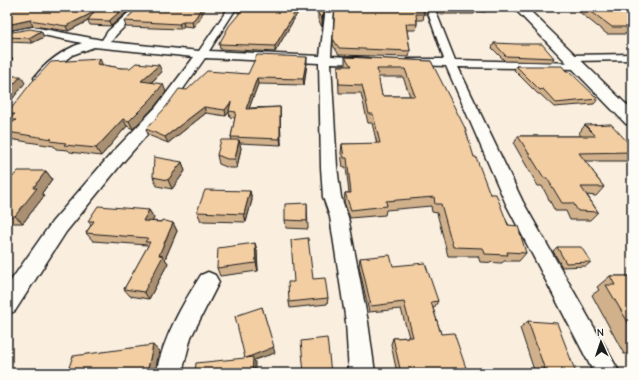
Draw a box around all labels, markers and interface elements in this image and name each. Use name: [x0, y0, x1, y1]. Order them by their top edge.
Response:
north arrow: [581, 322, 621, 362]
text: N: [597, 326, 604, 339]

